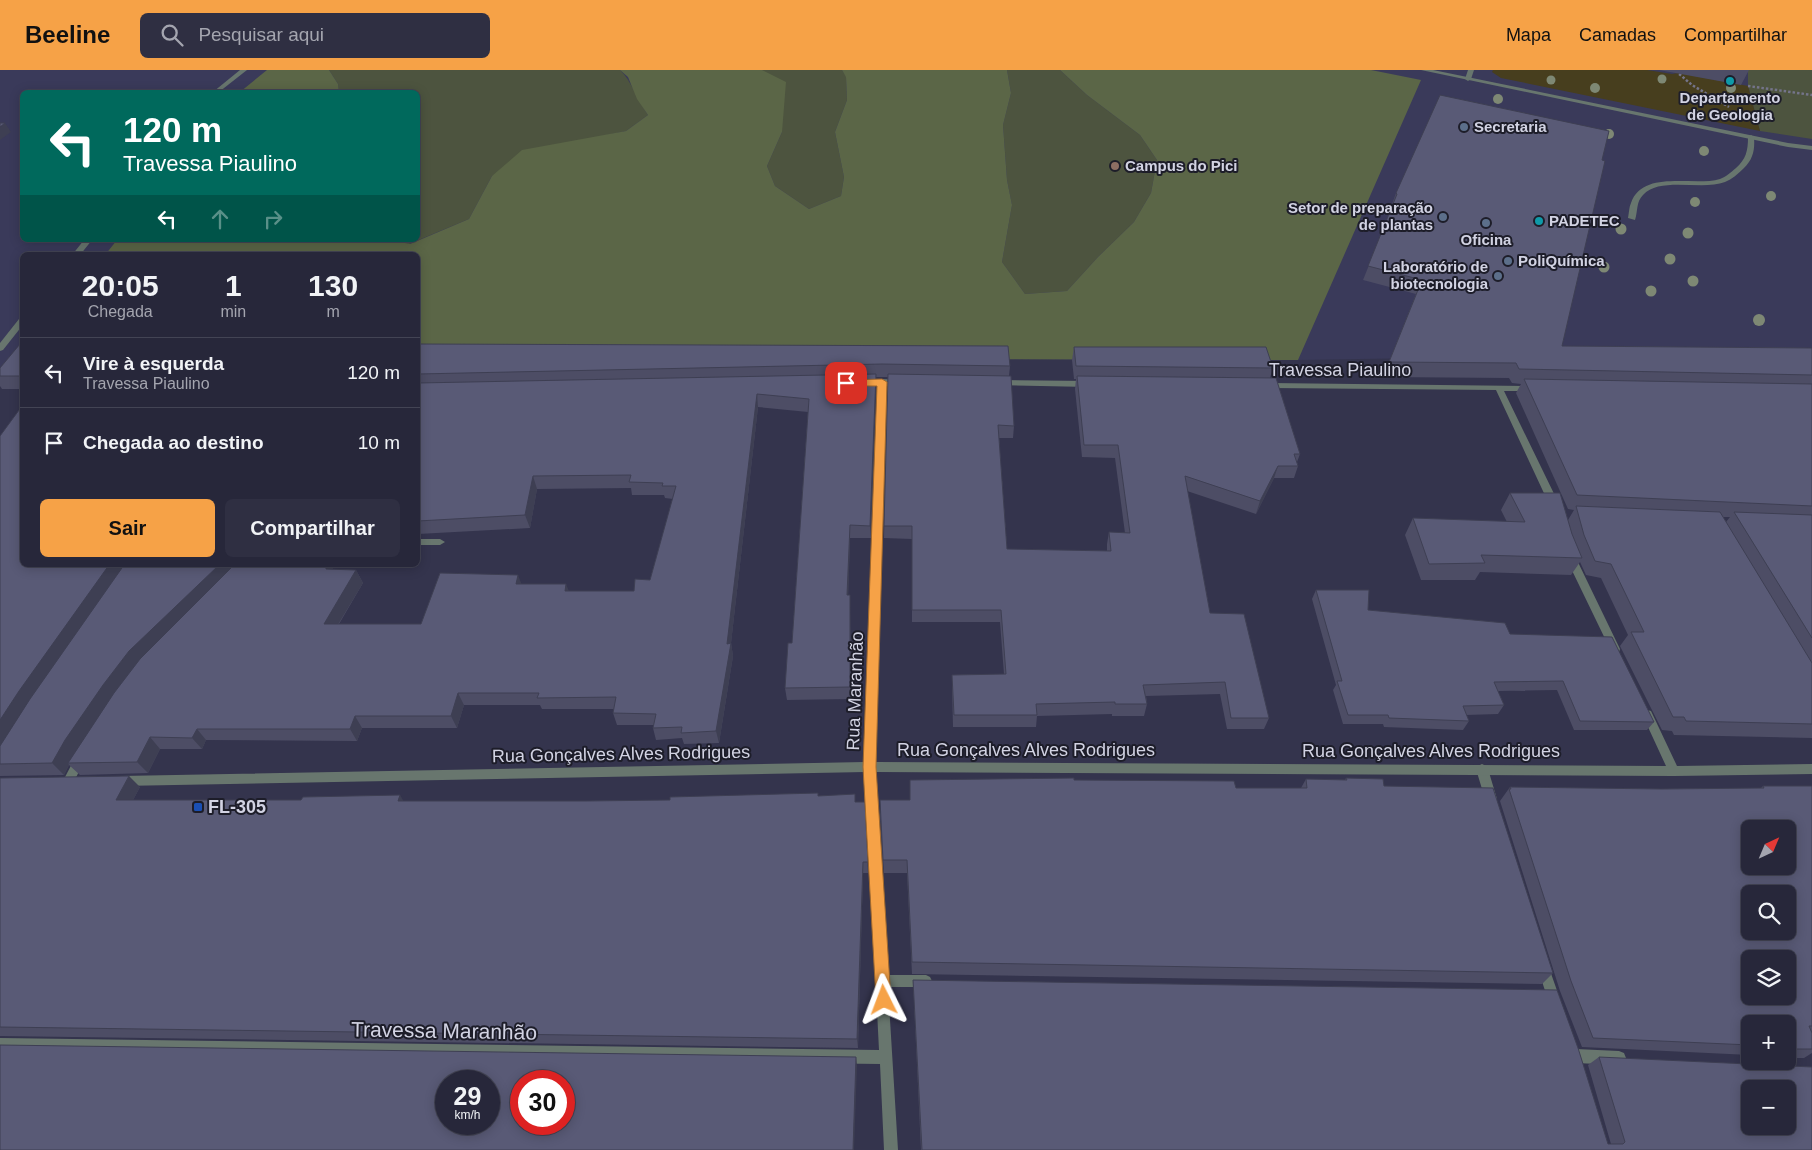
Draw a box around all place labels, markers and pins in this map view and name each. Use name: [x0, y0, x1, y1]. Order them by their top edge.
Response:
marker: Departamento de Geologia: [1724, 75, 1736, 87]
place label: Departamento de Geologia: [1680, 89, 1780, 123]
place label: Secretaria: [1474, 118, 1547, 135]
marker: Secretaria: [1458, 121, 1470, 133]
place label: Campus do Pici: [1125, 157, 1238, 174]
marker: Campus do Pici: [1109, 160, 1121, 172]
place label: Setor de preparação de plantas: [1288, 199, 1433, 233]
marker: Setor de preparação de plantas: [1437, 211, 1449, 223]
place label: PADETEC: [1549, 212, 1620, 229]
marker: PADETEC: [1533, 215, 1545, 227]
marker: Oficina: [1480, 217, 1492, 229]
place label: Oficina: [1461, 231, 1512, 248]
place label: PoliQuímica: [1518, 252, 1605, 269]
marker: PoliQuímica: [1502, 255, 1514, 267]
place label: Laboratório de biotecnologia: [1383, 258, 1489, 292]
marker: Laboratório de biotecnologia: [1492, 270, 1504, 282]
pin: [825, 362, 867, 404]
place label: FL-305: [208, 797, 266, 817]
marker: FL-305: [192, 801, 204, 813]

